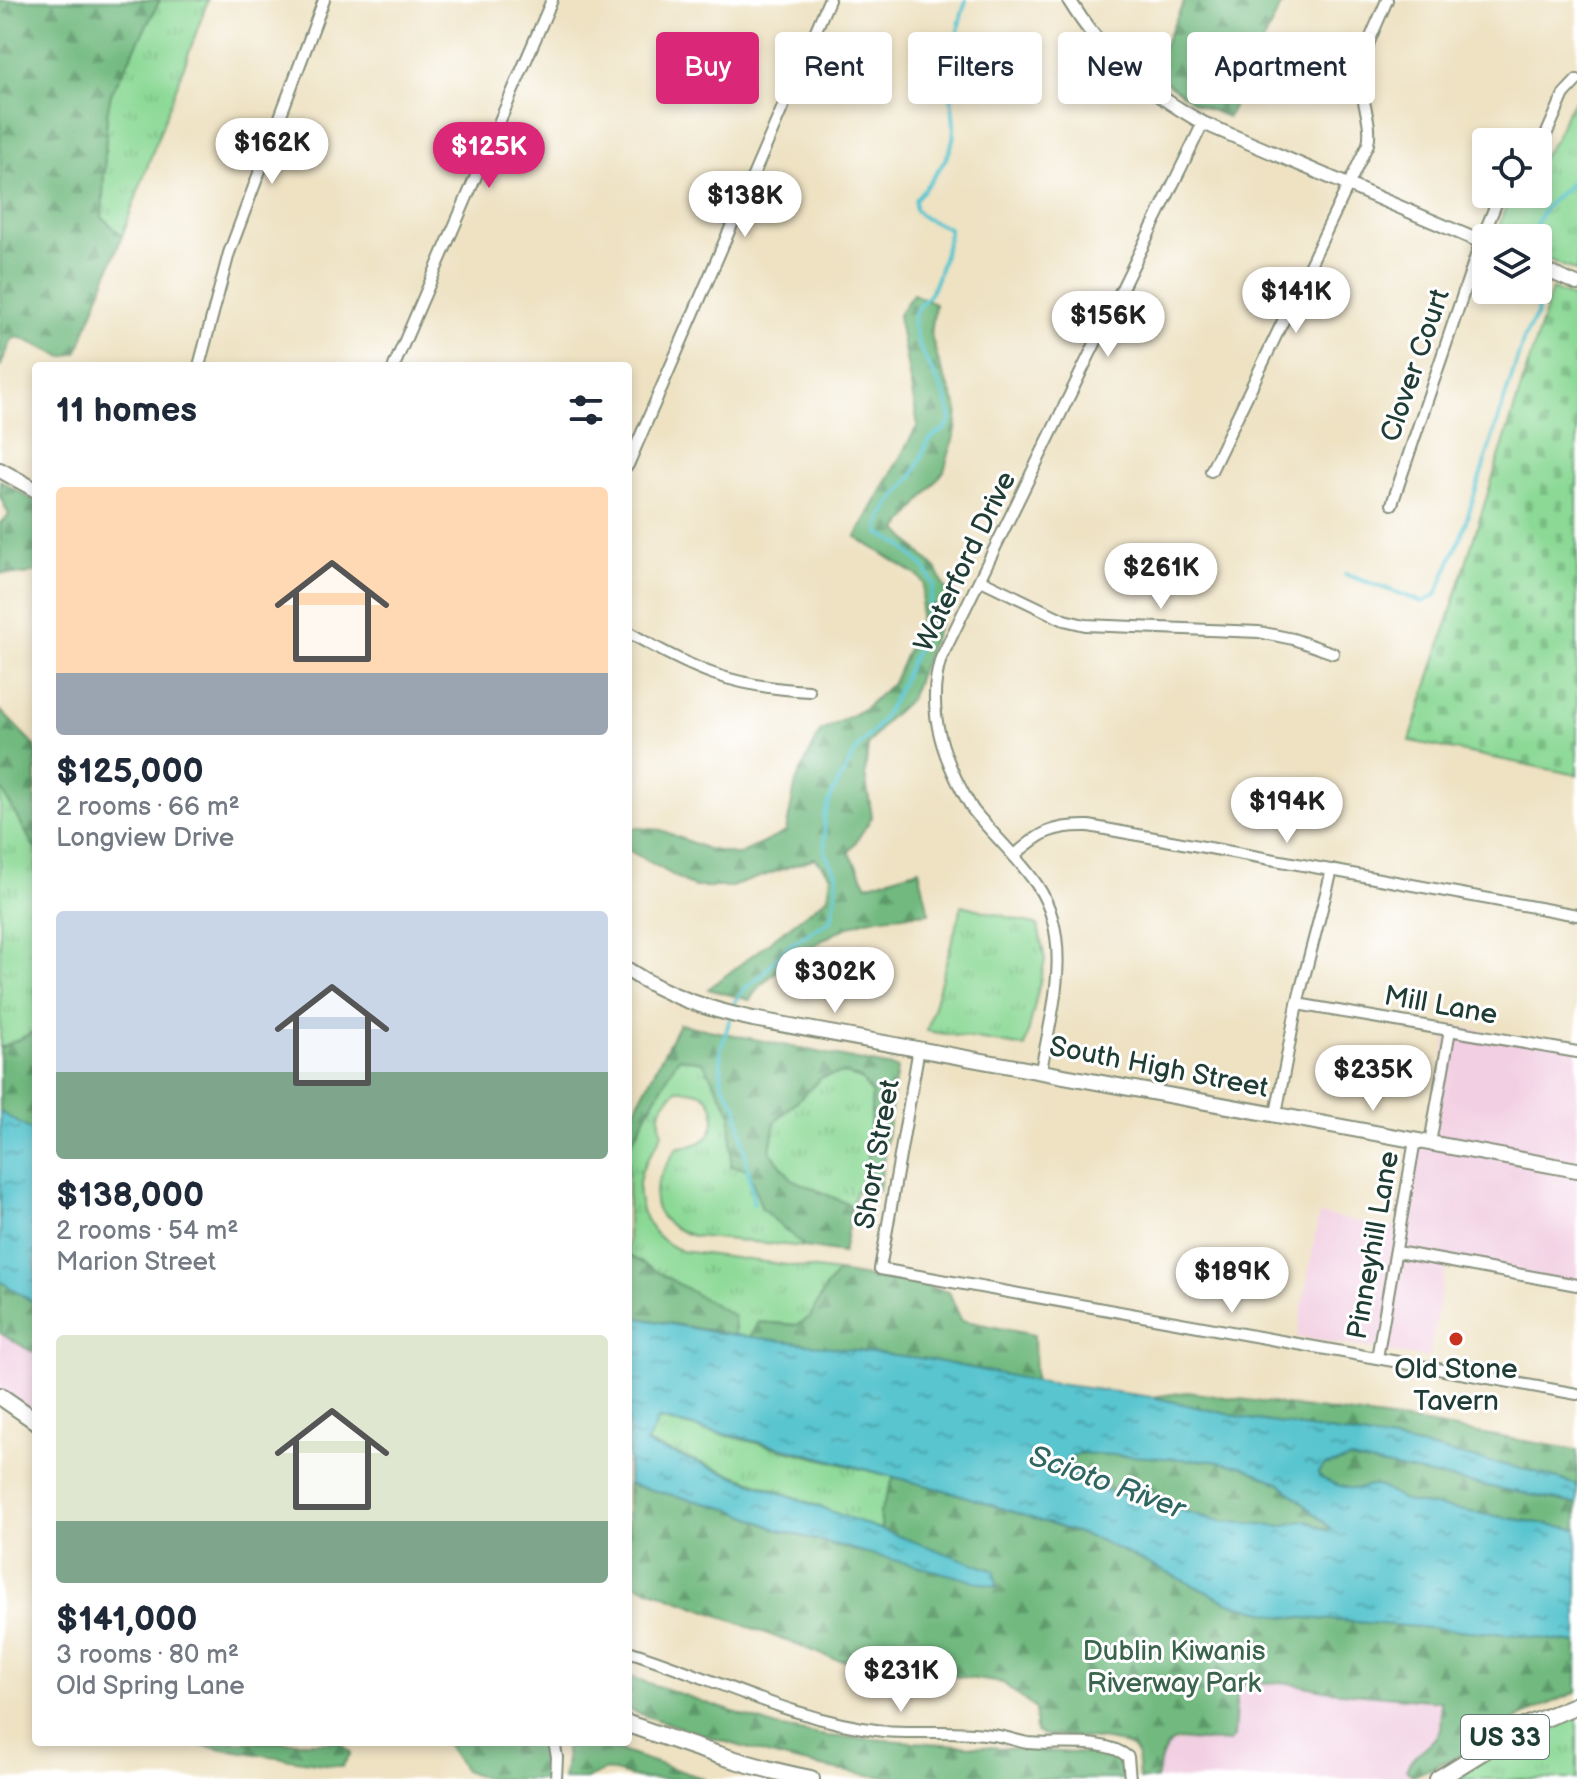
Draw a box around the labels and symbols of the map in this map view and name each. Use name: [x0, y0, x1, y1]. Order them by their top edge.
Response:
pin: $162K: [216, 118, 328, 186]
pin: $125K: [433, 122, 545, 190]
pin: $138K: [689, 171, 801, 239]
pin: $141K: [1240, 267, 1352, 335]
street label: Clover Court: [1374, 284, 1457, 446]
pin: $156K: [1052, 291, 1164, 359]
street label: Waterford Drive: [907, 466, 1023, 657]
pin: $261K: [1105, 543, 1217, 611]
pin: $194K: [1231, 777, 1343, 845]
pin: $302K: [779, 947, 891, 1015]
street label: Mill Lane: [1382, 979, 1500, 1032]
street label: South High Street: [1046, 1030, 1271, 1105]
pin: $235K: [1317, 1045, 1429, 1113]
street label: Short Street: [848, 1077, 907, 1232]
street label: Pinneyhill Lane: [1341, 1149, 1406, 1342]
pin: $189K: [1176, 1247, 1288, 1315]
marker: Old Stone Tavern: [1447, 1330, 1465, 1348]
place label: Old Stone Tavern: [1394, 1353, 1518, 1418]
water label: Scioto River: [1024, 1438, 1191, 1528]
park label: Dublin Kiwanis Riverway Park: [1082, 1635, 1266, 1700]
pin: $231K: [845, 1646, 957, 1714]
road number: US 33: [1461, 1715, 1549, 1759]

